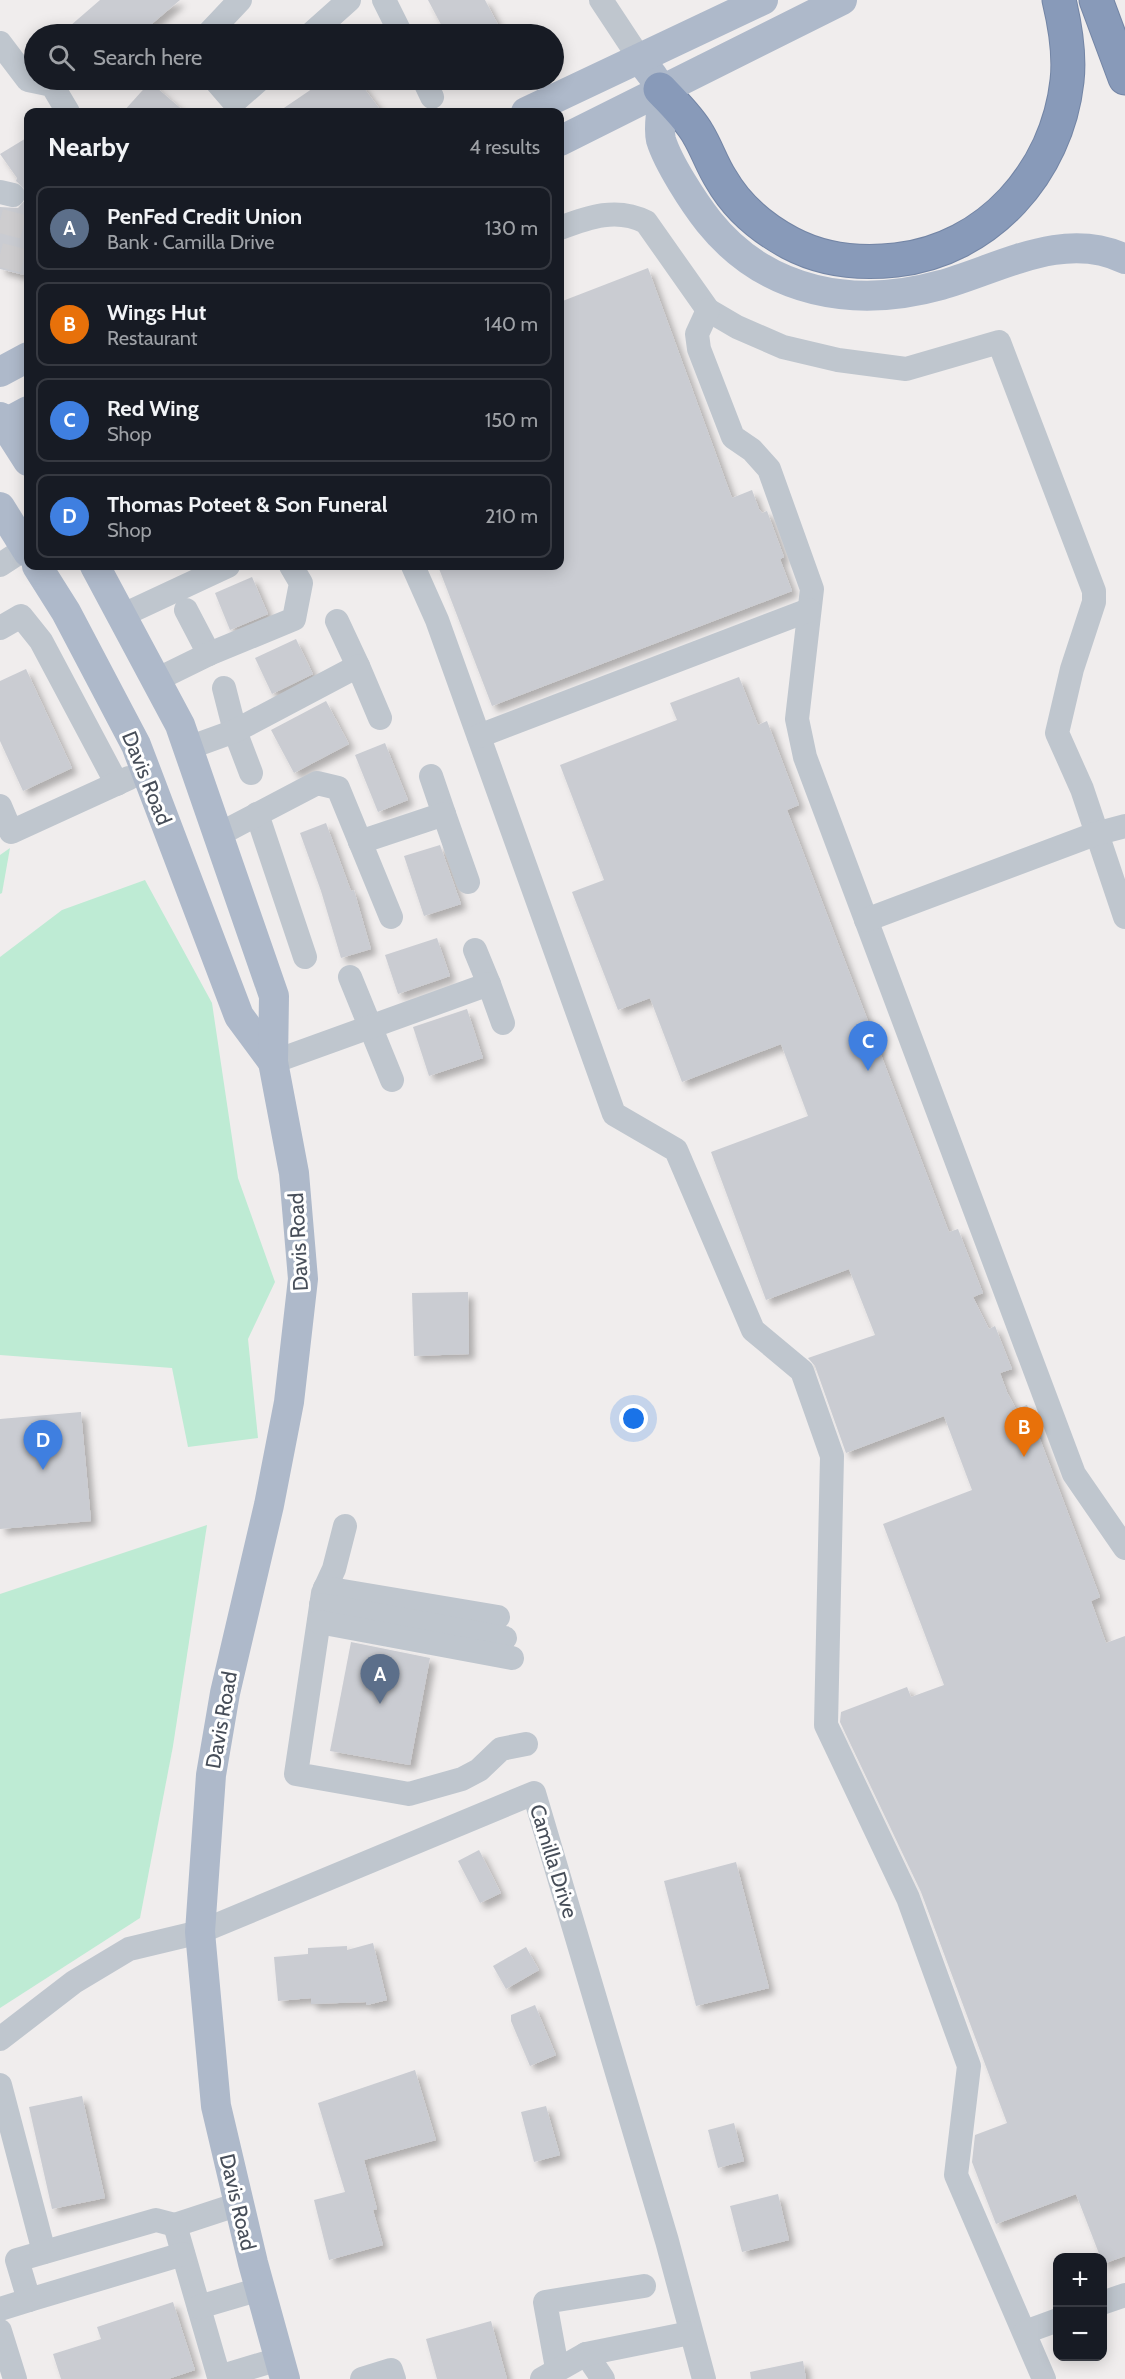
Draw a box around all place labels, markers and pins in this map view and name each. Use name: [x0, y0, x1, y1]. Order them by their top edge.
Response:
pin: C: [848, 1022, 888, 1071]
pin: B: [1004, 1408, 1044, 1457]
pin: D: [24, 1420, 63, 1470]
pin: A: [360, 1654, 400, 1704]

